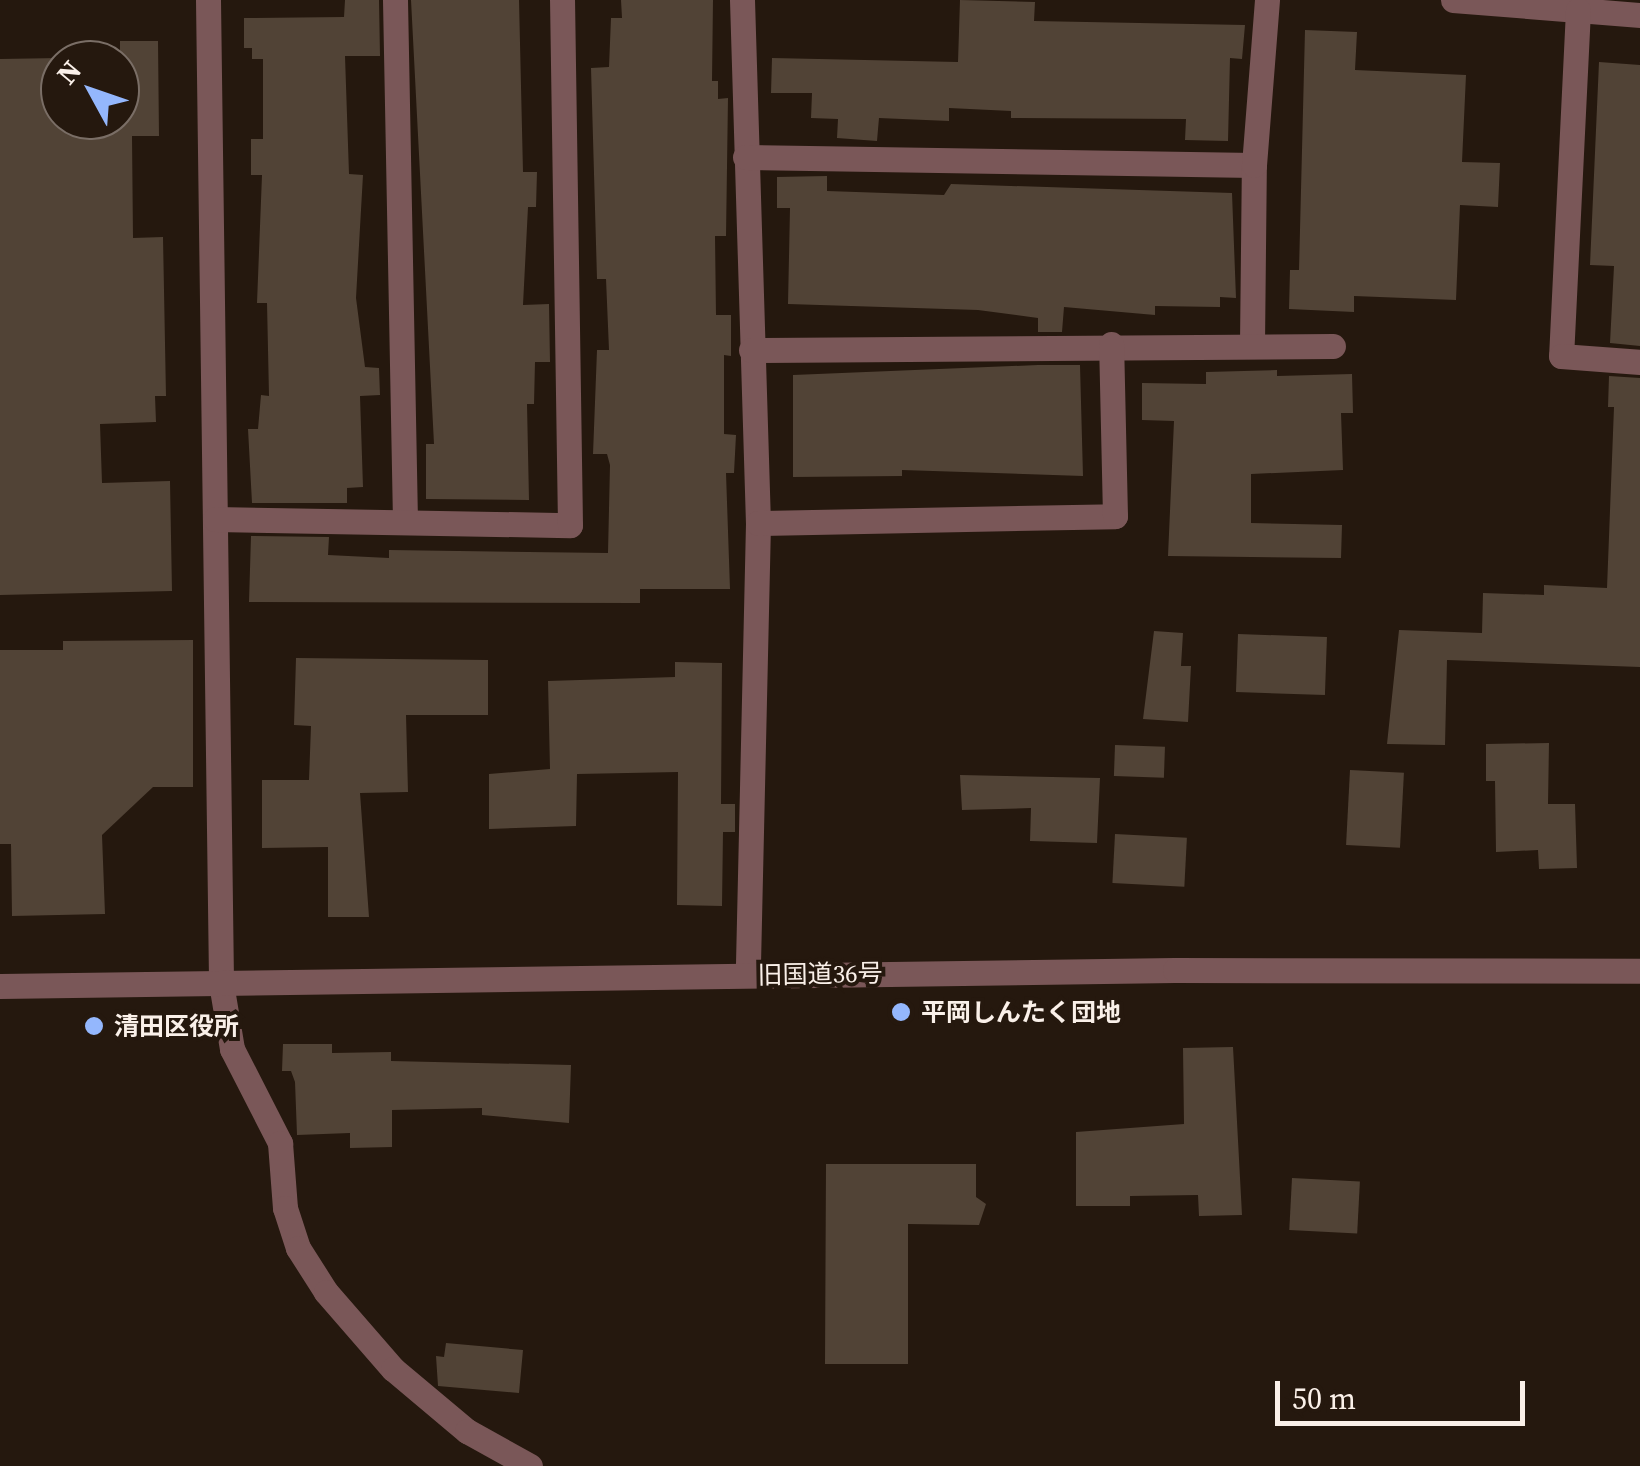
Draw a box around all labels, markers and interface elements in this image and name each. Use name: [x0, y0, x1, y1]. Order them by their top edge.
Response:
north arrow: [40, 40, 140, 140]
text: N: [47, 52, 90, 92]
street label: 旧国道36号: [757, 958, 883, 990]
place label: 平岡しんたく団地: [921, 997, 1121, 1027]
marker: 平岡しんたく団地: [890, 1001, 912, 1023]
place label: 清田区役所: [114, 1011, 239, 1041]
marker: 清田区役所: [83, 1015, 105, 1037]
scale bar: [1280, 1361, 1530, 1423]
text: 50 m: [1292, 1378, 1356, 1419]

